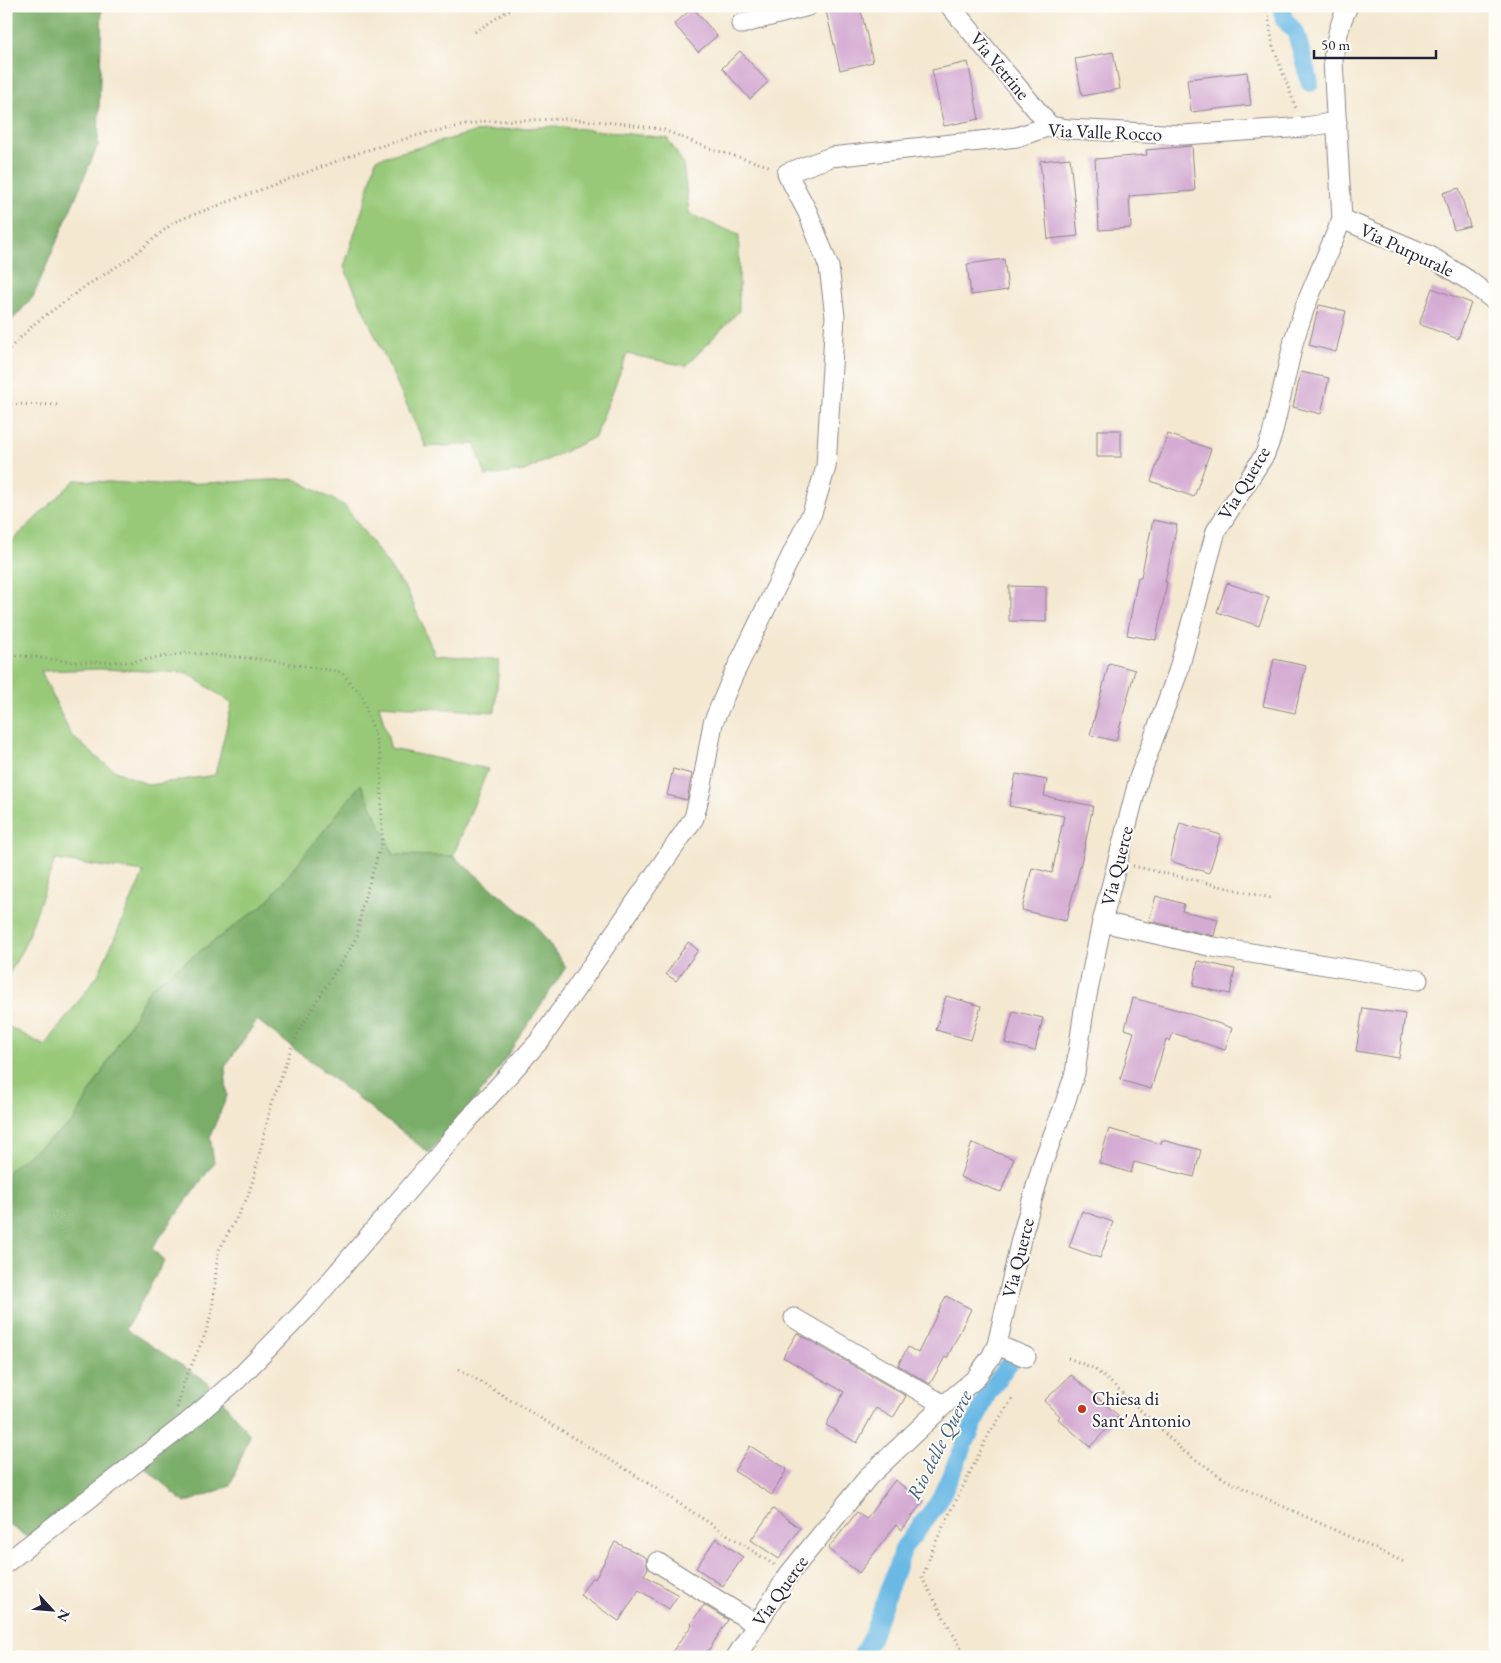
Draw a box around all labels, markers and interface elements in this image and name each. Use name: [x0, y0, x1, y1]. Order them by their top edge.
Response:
street label: Via Vetrine: [964, 27, 1036, 105]
scale bar: [1314, 28, 1436, 60]
text: 50 m: [1321, 35, 1350, 54]
street label: Via Valle Rocco: [1047, 118, 1163, 146]
street label: Via Purpurale: [1356, 217, 1458, 283]
street label: Via Querce: [1212, 442, 1276, 524]
street label: Via Querce: [1095, 823, 1139, 909]
street label: Via Querce: [996, 1215, 1040, 1301]
water label: Rio delle Querce: [900, 1385, 978, 1504]
place label: Chiesa di Sant'Antonio: [1092, 1386, 1191, 1433]
marker: Chiesa di Sant'Antonio: [1076, 1403, 1088, 1415]
street label: Via Querce: [746, 1550, 814, 1632]
north arrow: [28, 1586, 78, 1636]
text: N: [53, 1607, 74, 1625]

